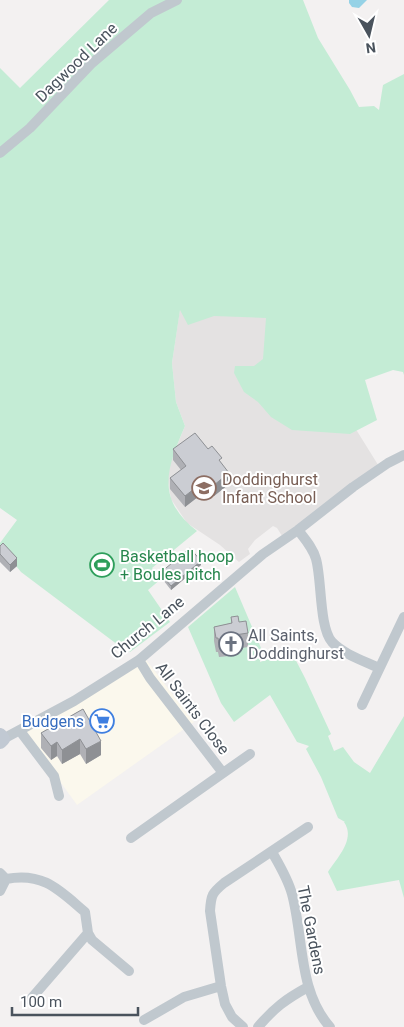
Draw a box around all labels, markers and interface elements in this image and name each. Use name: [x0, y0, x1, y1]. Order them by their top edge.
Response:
north arrow: [344, 10, 394, 60]
street label: Dagwood Lane: [32, 19, 121, 106]
text: N: [365, 39, 377, 56]
place label: Doddinghurst Infant School: [222, 470, 318, 507]
school or university icon: Doddinghurst Infant School: [191, 475, 217, 501]
place label: Basketball hoop + Boules pitch: [120, 547, 234, 584]
sports icon: Basketball hoop + Boules pitch: [89, 552, 115, 578]
street label: Church Lane: [107, 592, 188, 663]
place label: All Saints, Doddinghurst: [248, 626, 344, 663]
church icon: All Saints, Doddinghurst: [218, 631, 244, 657]
street label: All Saints Close: [152, 658, 234, 758]
supermarket icon: Budgens: [89, 708, 115, 734]
place label: Budgens: [22, 712, 84, 731]
street label: The Gardens: [294, 884, 329, 976]
scale bar: [12, 984, 139, 1016]
text: 100 m: [20, 993, 62, 1011]

